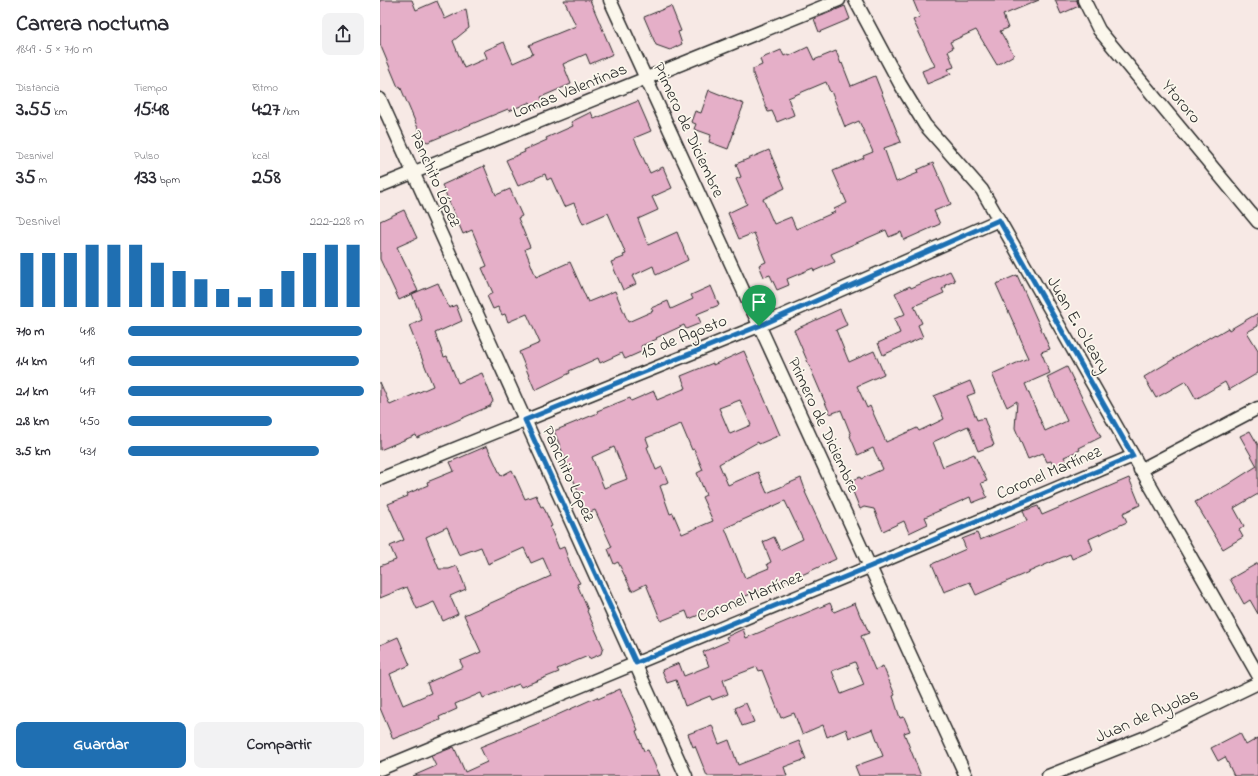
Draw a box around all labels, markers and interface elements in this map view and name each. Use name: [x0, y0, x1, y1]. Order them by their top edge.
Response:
text: Carrera nocturna: [16, 9, 169, 41]
button: share: [322, 13, 364, 55]
text: 18:49 · 5 × 710 m: [16, 40, 93, 59]
street label: Lomas Valentinas: [509, 57, 631, 125]
street label: Primero de Diciembre: [646, 58, 730, 202]
street label: Ytororo: [1155, 75, 1207, 130]
text: Distancia: [16, 80, 60, 96]
text: Tiempo: [134, 80, 167, 96]
text: Ritmo: [252, 80, 278, 96]
text: 3.55: [16, 96, 51, 125]
text: 15:48: [134, 96, 169, 125]
text: 4:27: [252, 96, 280, 125]
text: km: [51, 104, 67, 120]
text: /km: [280, 104, 300, 120]
street label: Panchito López: [403, 127, 468, 232]
text: Desnivel: [16, 148, 53, 164]
text: Pulso: [134, 148, 159, 164]
text: kcal: [252, 148, 270, 164]
text: 35: [16, 164, 36, 193]
text: 133: [134, 164, 157, 193]
text: 258: [252, 164, 281, 193]
text: m: [36, 172, 47, 188]
text: bpm: [157, 172, 180, 188]
text: Desnivel: [16, 212, 60, 231]
text: 222–228 m: [310, 212, 364, 231]
street label: Juan E. O'Leary: [1039, 272, 1116, 379]
pin: [742, 285, 776, 326]
icon: arrive: [748, 291, 770, 313]
street label: 15 de Agosto: [637, 308, 732, 367]
text: 710 m: [16, 322, 44, 341]
text: 4:18: [80, 322, 95, 341]
text: 1.4 km: [16, 352, 47, 371]
text: 4:19: [80, 352, 95, 371]
street label: Primero de Diciembre: [781, 353, 865, 497]
text: 2.1 km: [16, 382, 48, 401]
text: 4:17: [80, 382, 96, 401]
text: 2.8 km: [16, 412, 49, 431]
text: 4:50: [80, 412, 100, 431]
street label: Panchito López: [535, 422, 601, 527]
street label: Coronel Martínez: [993, 439, 1106, 506]
text: 3.5 km: [16, 442, 51, 461]
text: 4:31: [80, 442, 96, 461]
street label: Coronel Martínez: [693, 564, 807, 630]
street label: Juan de Ayolas: [1091, 682, 1203, 751]
button: Guardar: [16, 722, 186, 768]
button: Compartir: [194, 722, 364, 768]

